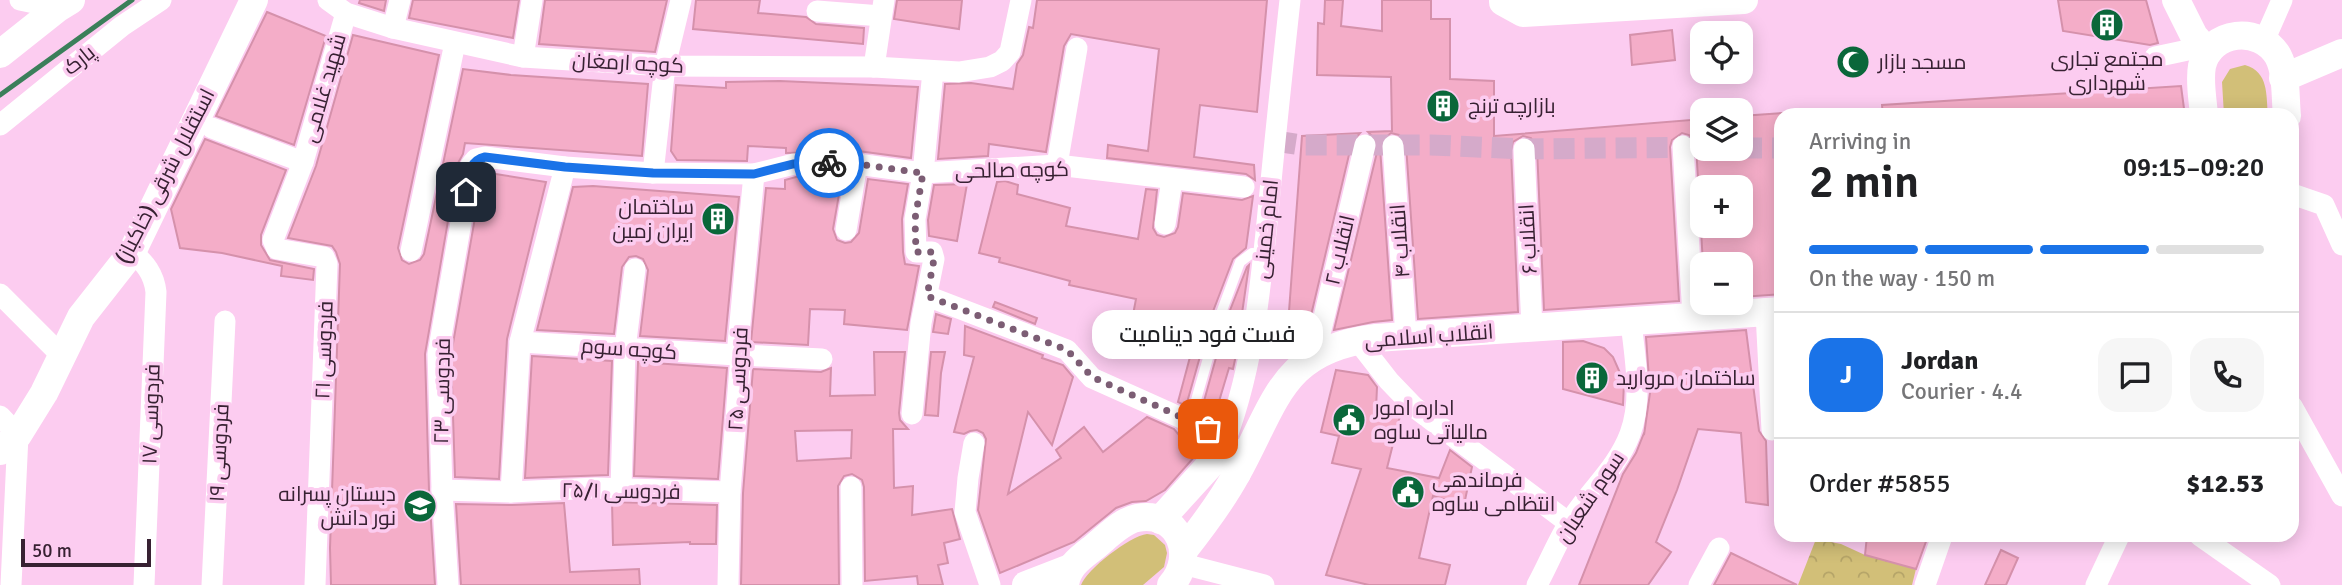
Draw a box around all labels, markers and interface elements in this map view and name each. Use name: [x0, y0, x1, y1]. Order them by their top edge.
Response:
building icon: مجتمع تجاری شهرداری: [2088, 6, 2126, 44]
map controls: [1690, 21, 1753, 315]
button: locate: [1690, 21, 1753, 84]
street label: شهید غلامی: [296, 31, 352, 145]
street label: پارک: [58, 39, 101, 82]
mosque icon: مسجد بازار: [1834, 43, 1872, 81]
place label: مجتمع تجاری شهرداری: [2050, 46, 2164, 96]
street label: کوچه ارمغان: [571, 47, 685, 80]
place label: مسجد بازار: [1877, 49, 1967, 75]
street label: استقلال شرقی (خاکباز): [110, 84, 220, 268]
building icon: بازارچه ترنج: [1424, 87, 1462, 125]
place label: بازارچه ترنج: [1468, 93, 1556, 120]
button: layers: [1690, 98, 1753, 161]
text: Arriving in: [1809, 127, 1911, 156]
courier: [794, 128, 864, 198]
icon: bike: [810, 144, 848, 182]
text: 09:15–09:20: [2123, 152, 2264, 184]
text: 2 min: [1809, 154, 1919, 210]
street label: کوچه صالحی: [955, 156, 1069, 185]
pin: [436, 162, 496, 222]
icon: home: [447, 173, 485, 211]
button: +: [1690, 175, 1753, 238]
street label: امام خمینی: [1248, 178, 1285, 280]
place label: ساختمان ایران زمین: [612, 194, 694, 244]
building icon: ساختمان ایران زمین: [699, 200, 737, 238]
street label: انقلاب ۴: [1384, 203, 1416, 279]
street label: انقلاب ۶: [1513, 203, 1543, 275]
street label: انقلاب ۲: [1319, 212, 1361, 288]
button: −: [1690, 252, 1753, 315]
text: On the way · 150 m: [1809, 264, 1995, 293]
street label: فردوسی ۲۱: [309, 300, 339, 400]
callout: فست فود دینامیت: [1092, 310, 1324, 359]
street label: انقلاب اسلامی: [1364, 319, 1494, 353]
text: فست فود دینامیت: [1119, 320, 1296, 349]
street label: فردوسی ۲۵: [722, 327, 754, 431]
street label: کوچه سوم: [580, 333, 678, 366]
street label: فردوسی ۲۳: [428, 338, 456, 444]
button: chat: [2098, 338, 2172, 412]
button: phone: [2190, 338, 2264, 412]
text: Jordan: [1901, 345, 1978, 377]
building icon: ساختمان مروارید: [1573, 359, 1611, 397]
text: J: [1840, 359, 1852, 391]
street label: فردوسی ۱۷: [136, 363, 166, 465]
place label: ساختمان مروارید: [1616, 365, 1756, 391]
text: Courier · 4.4: [1901, 377, 2022, 406]
place label: اداره امور مالیاتی ساوه: [1373, 395, 1488, 445]
pin: [1178, 399, 1238, 459]
public building icon: اداره امور مالیاتی ساوه: [1330, 401, 1368, 439]
street label: فردوسی ۱۹: [203, 403, 235, 503]
icon: bag: [1189, 410, 1227, 448]
street label: سوم شعبان: [1550, 446, 1631, 548]
place label: فرماندهی انتظامی ساوه: [1432, 467, 1555, 517]
text: Order #5855: [1809, 468, 1950, 500]
text: $12.53: [2186, 468, 2264, 500]
public building icon: فرماندهی انتظامی ساوه: [1389, 473, 1427, 511]
street label: فردوسی ۲۵/۱: [561, 477, 681, 505]
place label: دبستان پسرانه نور دانش: [278, 481, 396, 531]
school or university icon: دبستان پسرانه نور دانش: [401, 487, 439, 525]
scale bar: [21, 536, 150, 568]
text: 50 m: [32, 539, 72, 563]

